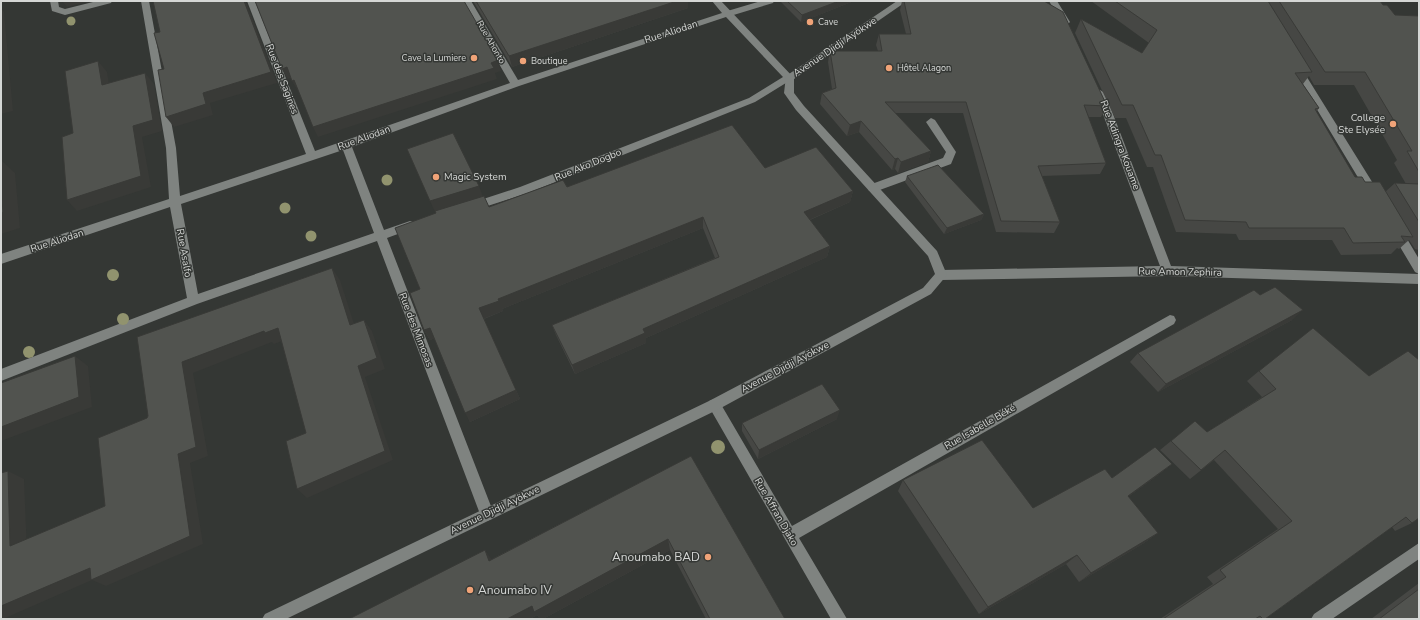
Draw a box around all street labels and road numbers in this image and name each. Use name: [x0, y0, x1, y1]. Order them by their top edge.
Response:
street label: Avenue Djidji Ayökwe: [790, 14, 880, 80]
street label: Rue Aliodan: [643, 17, 699, 47]
street label: Rue Ahonto: [474, 18, 508, 66]
street label: Rue des Sagines: [262, 42, 302, 116]
street label: Rue Adingra Kouame: [1096, 98, 1144, 192]
street label: Rue Aliodan: [336, 122, 392, 154]
street label: Rue Ako Dogbo: [553, 145, 624, 185]
street label: Rue Aliodan: [29, 226, 85, 256]
street label: Rue Asalfo: [173, 228, 195, 279]
street label: Rue Amon Zephira: [1138, 264, 1222, 280]
street label: Rue des Mimosas: [395, 291, 437, 369]
street label: Avenue Djidji Ayökwe: [738, 338, 832, 396]
street label: Rue Isabelle Béké: [942, 401, 1018, 453]
street label: Rue Affran Djako: [751, 475, 801, 549]
street label: Avenue Djidji Ayökwe: [448, 482, 542, 538]

